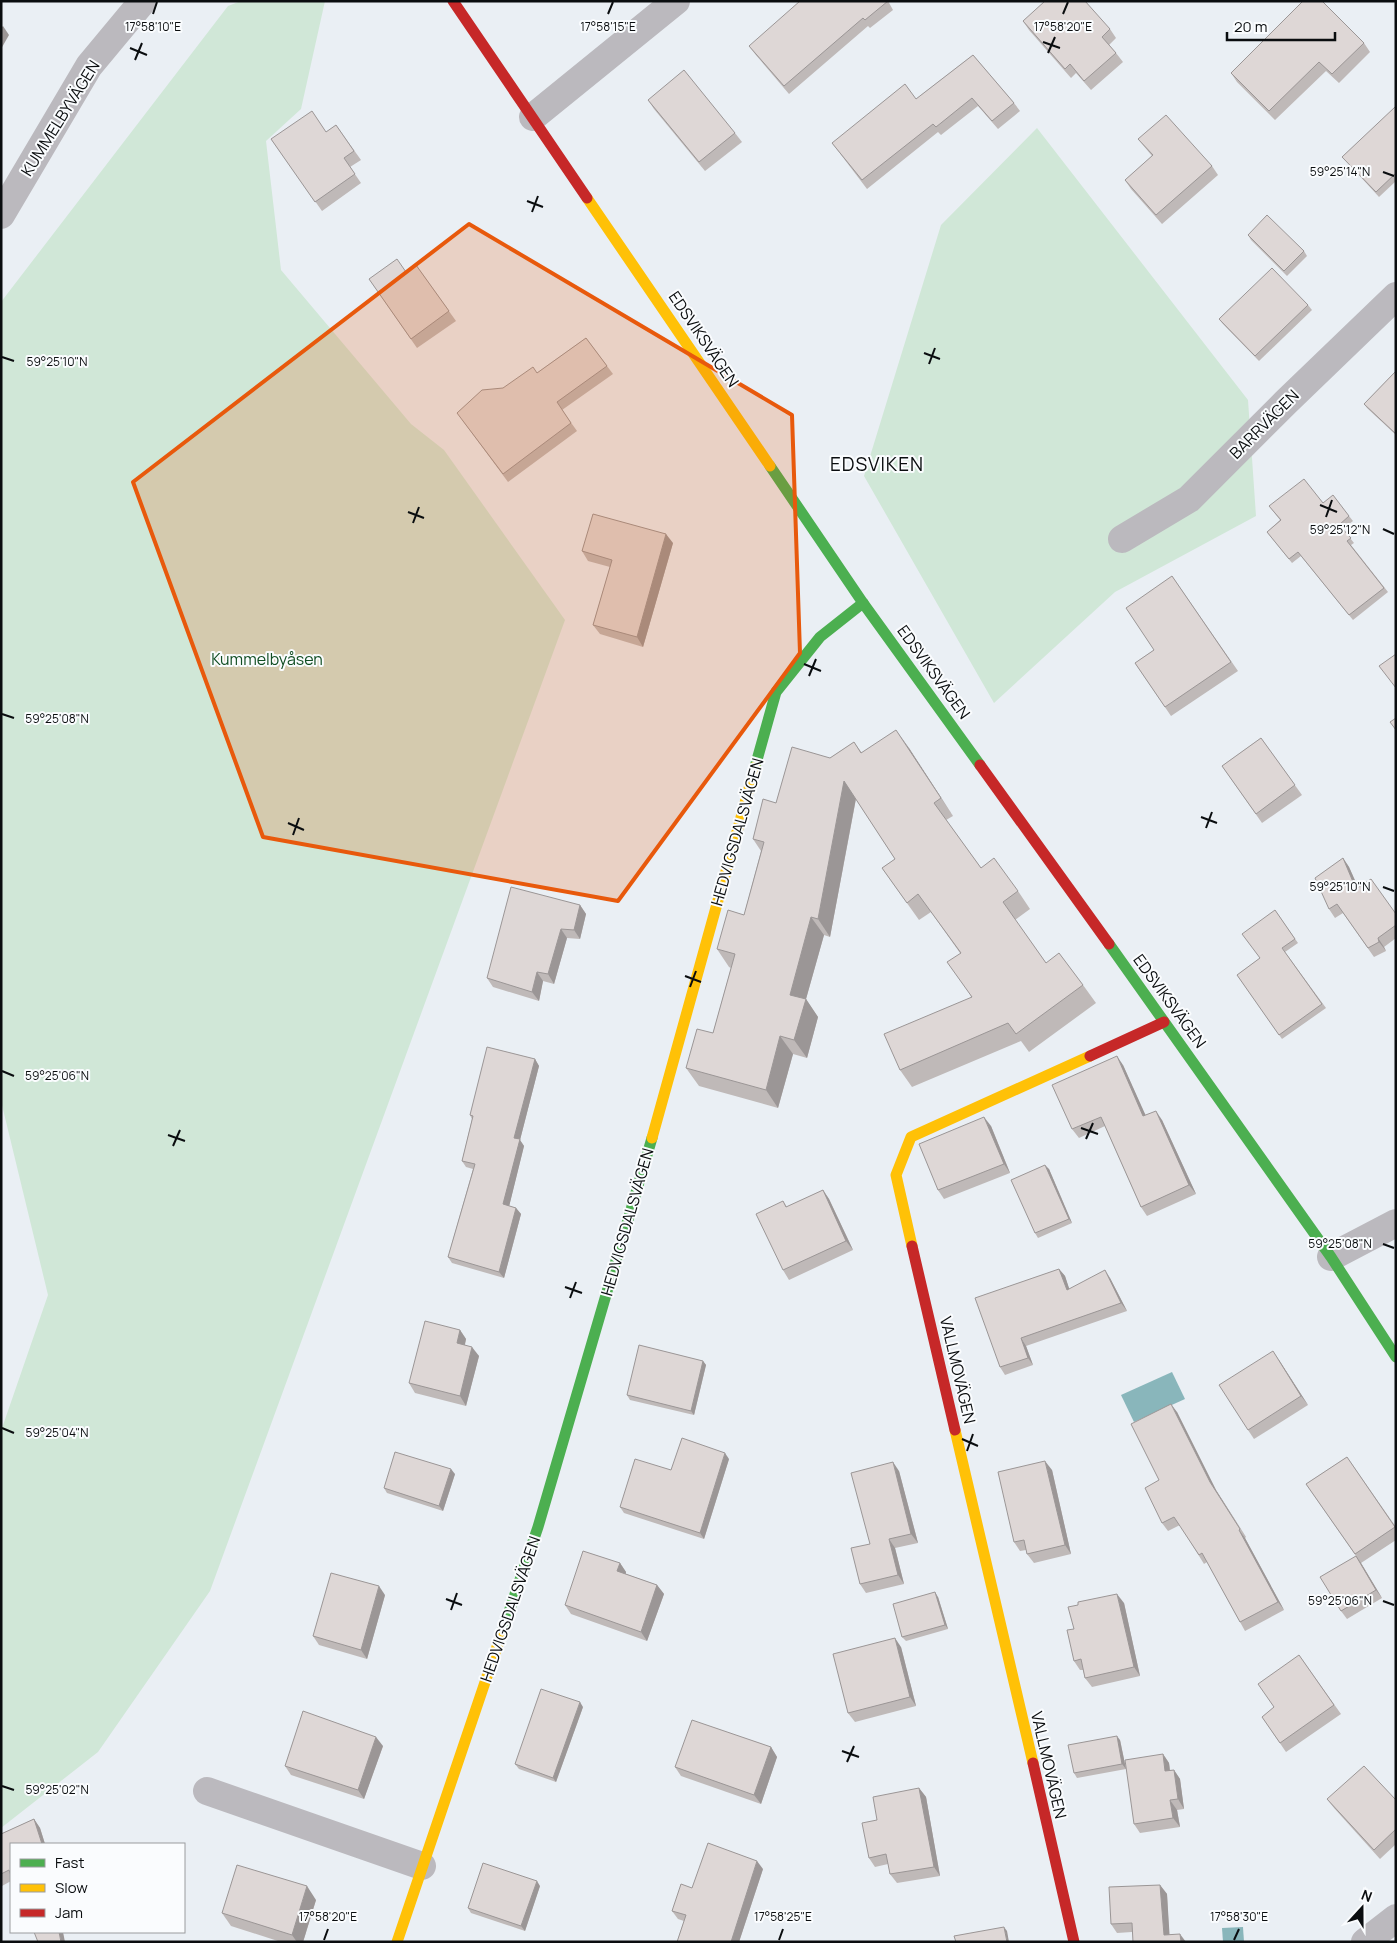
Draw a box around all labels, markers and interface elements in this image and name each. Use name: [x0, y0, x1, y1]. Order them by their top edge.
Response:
scale bar: [1227, 10, 1334, 42]
text: 20 m: [1234, 16, 1267, 37]
text: 17°58'10"E: [125, 18, 181, 35]
text: 17°58'15"E: [580, 18, 636, 35]
text: 17°58'20"E: [1034, 18, 1092, 35]
street label: KUMMELBYVÄGEN: [15, 56, 105, 180]
text: 59°25'14"N: [1310, 163, 1370, 180]
street label: EDSVIKSVÄGEN: [664, 287, 744, 391]
text: 59°25'10"N: [26, 353, 88, 370]
street label: BARRVÄGEN: [1224, 384, 1304, 464]
district label: EDSVIKEN: [830, 451, 924, 477]
text: 59°25'12"N: [1310, 521, 1370, 538]
street label: EDSVIKSVÄGEN: [892, 621, 976, 723]
park label: Kummelbyåsen: [211, 648, 323, 670]
text: 59°25'08"N: [25, 710, 89, 727]
street label: HEDVIGSDALSVÄGEN: [705, 755, 769, 909]
text: 59°25'10"N: [1309, 878, 1371, 895]
street label: EDSVIKSVÄGEN: [1128, 950, 1212, 1052]
text: 59°25'06"N: [25, 1067, 89, 1084]
street label: HEDVIGSDALSVÄGEN: [595, 1145, 659, 1299]
text: 59°25'08"N: [1308, 1235, 1372, 1252]
street label: VALLMOVÄGEN: [935, 1314, 981, 1426]
text: 59°25'04"N: [25, 1424, 89, 1441]
street label: HEDVIGSDALSVÄGEN: [475, 1533, 545, 1685]
text: 59°25'06"N: [1308, 1592, 1372, 1609]
street label: VALLMOVÄGEN: [1026, 1709, 1072, 1821]
text: 59°25'02"N: [25, 1781, 89, 1798]
legend: [10, 1843, 185, 1933]
text: Fast: [55, 1852, 84, 1873]
text: Slow: [55, 1877, 88, 1898]
north arrow: [1337, 1883, 1387, 1933]
text: N: [1359, 1885, 1375, 1906]
text: Jam: [55, 1902, 83, 1923]
text: 17°58'20"E: [299, 1908, 357, 1925]
text: 17°58'25"E: [754, 1908, 812, 1925]
text: 17°58'30"E: [1210, 1908, 1268, 1925]

